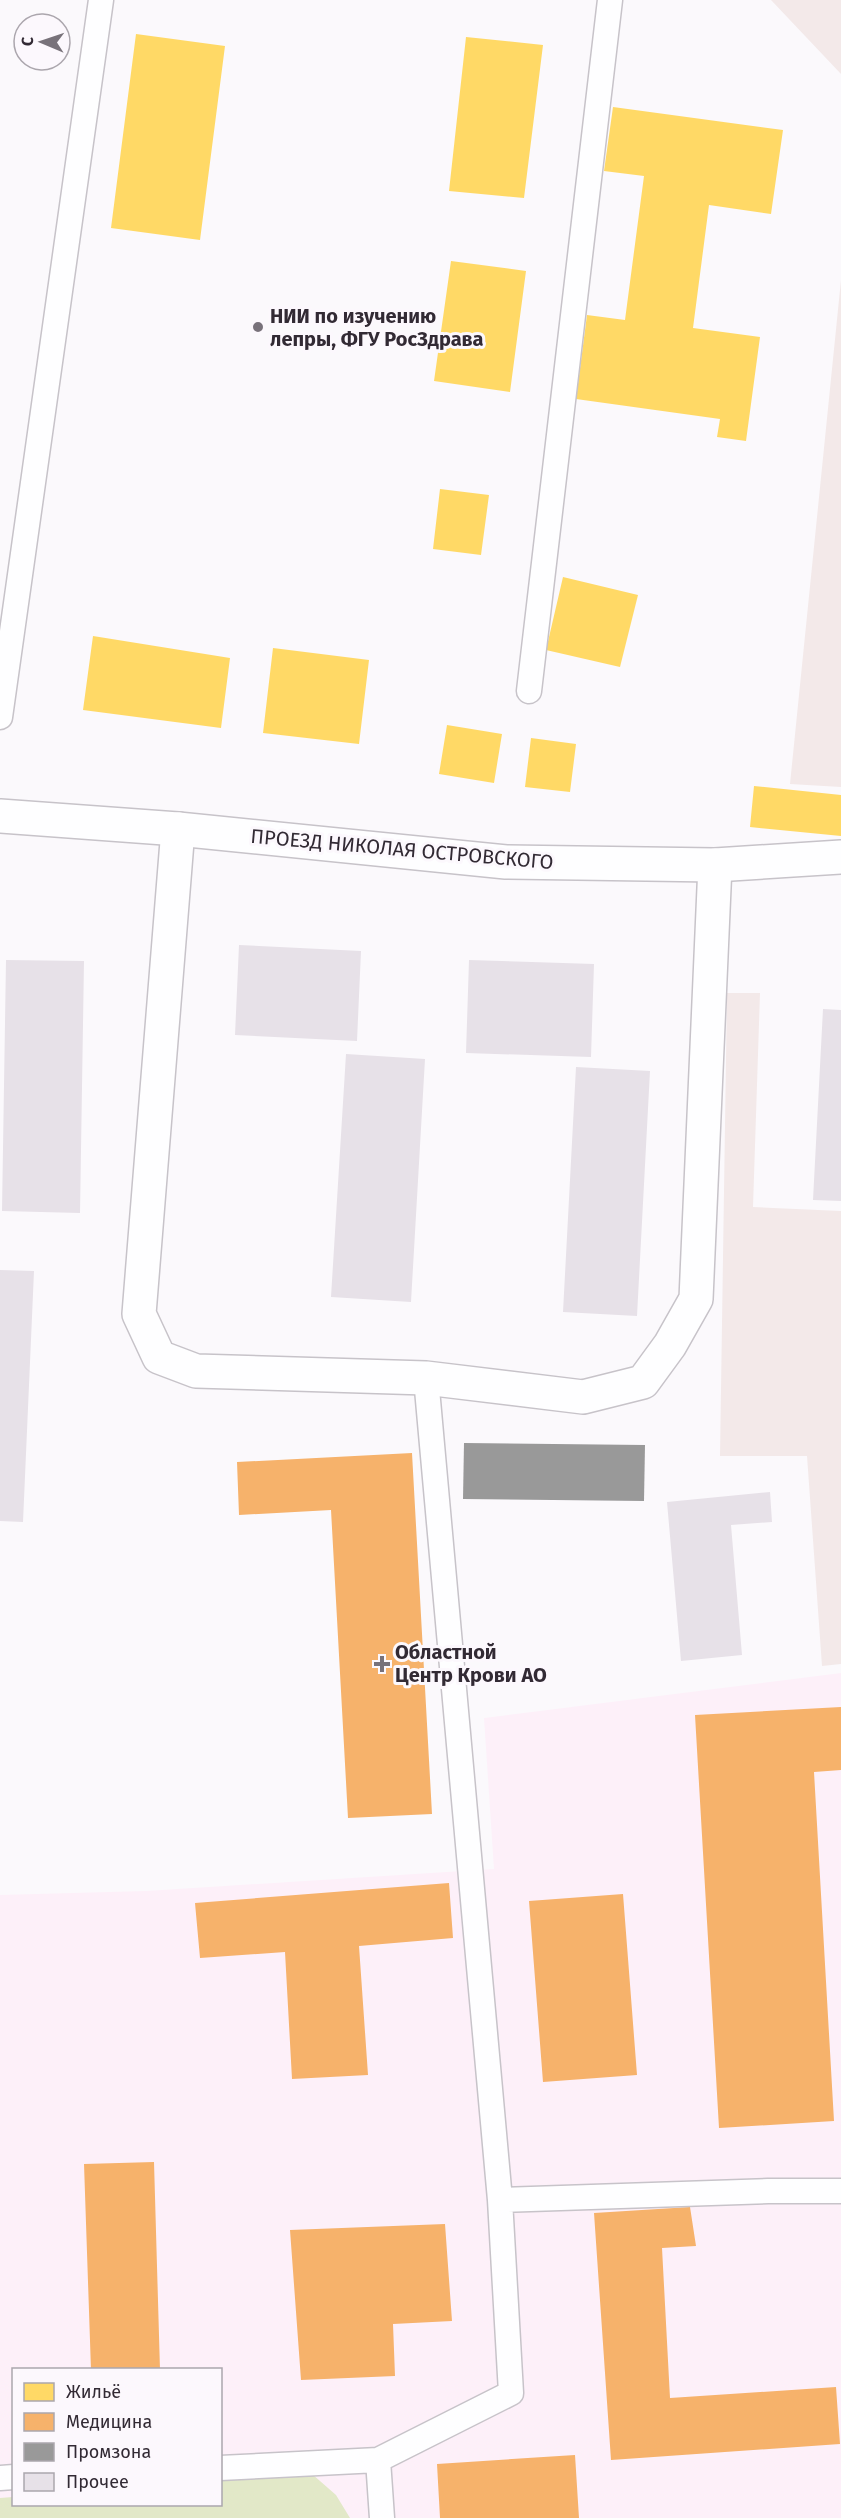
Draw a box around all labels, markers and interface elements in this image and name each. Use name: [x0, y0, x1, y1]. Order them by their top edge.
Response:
north arrow: [12, 12, 72, 72]
text: С: [18, 36, 37, 46]
place label: НИИ по изучению лепры, ФГУ РосЗдрава: [270, 304, 484, 351]
marker: НИИ по изучению лепры, ФГУ РосЗдрава: [251, 320, 265, 334]
street label: ПРОЕЗД НИКОЛАЯ ОСТРОВСКОГО: [250, 824, 554, 874]
place label: Областной Центр Крови АО: [395, 1640, 547, 1687]
marker: Областной Центр Крови АО: [373, 1655, 391, 1673]
legend: [12, 2368, 222, 2506]
text: Жильё: [66, 2381, 121, 2403]
text: Медицина: [66, 2411, 152, 2433]
text: Промзона: [66, 2441, 151, 2463]
text: Прочее: [66, 2471, 129, 2493]

